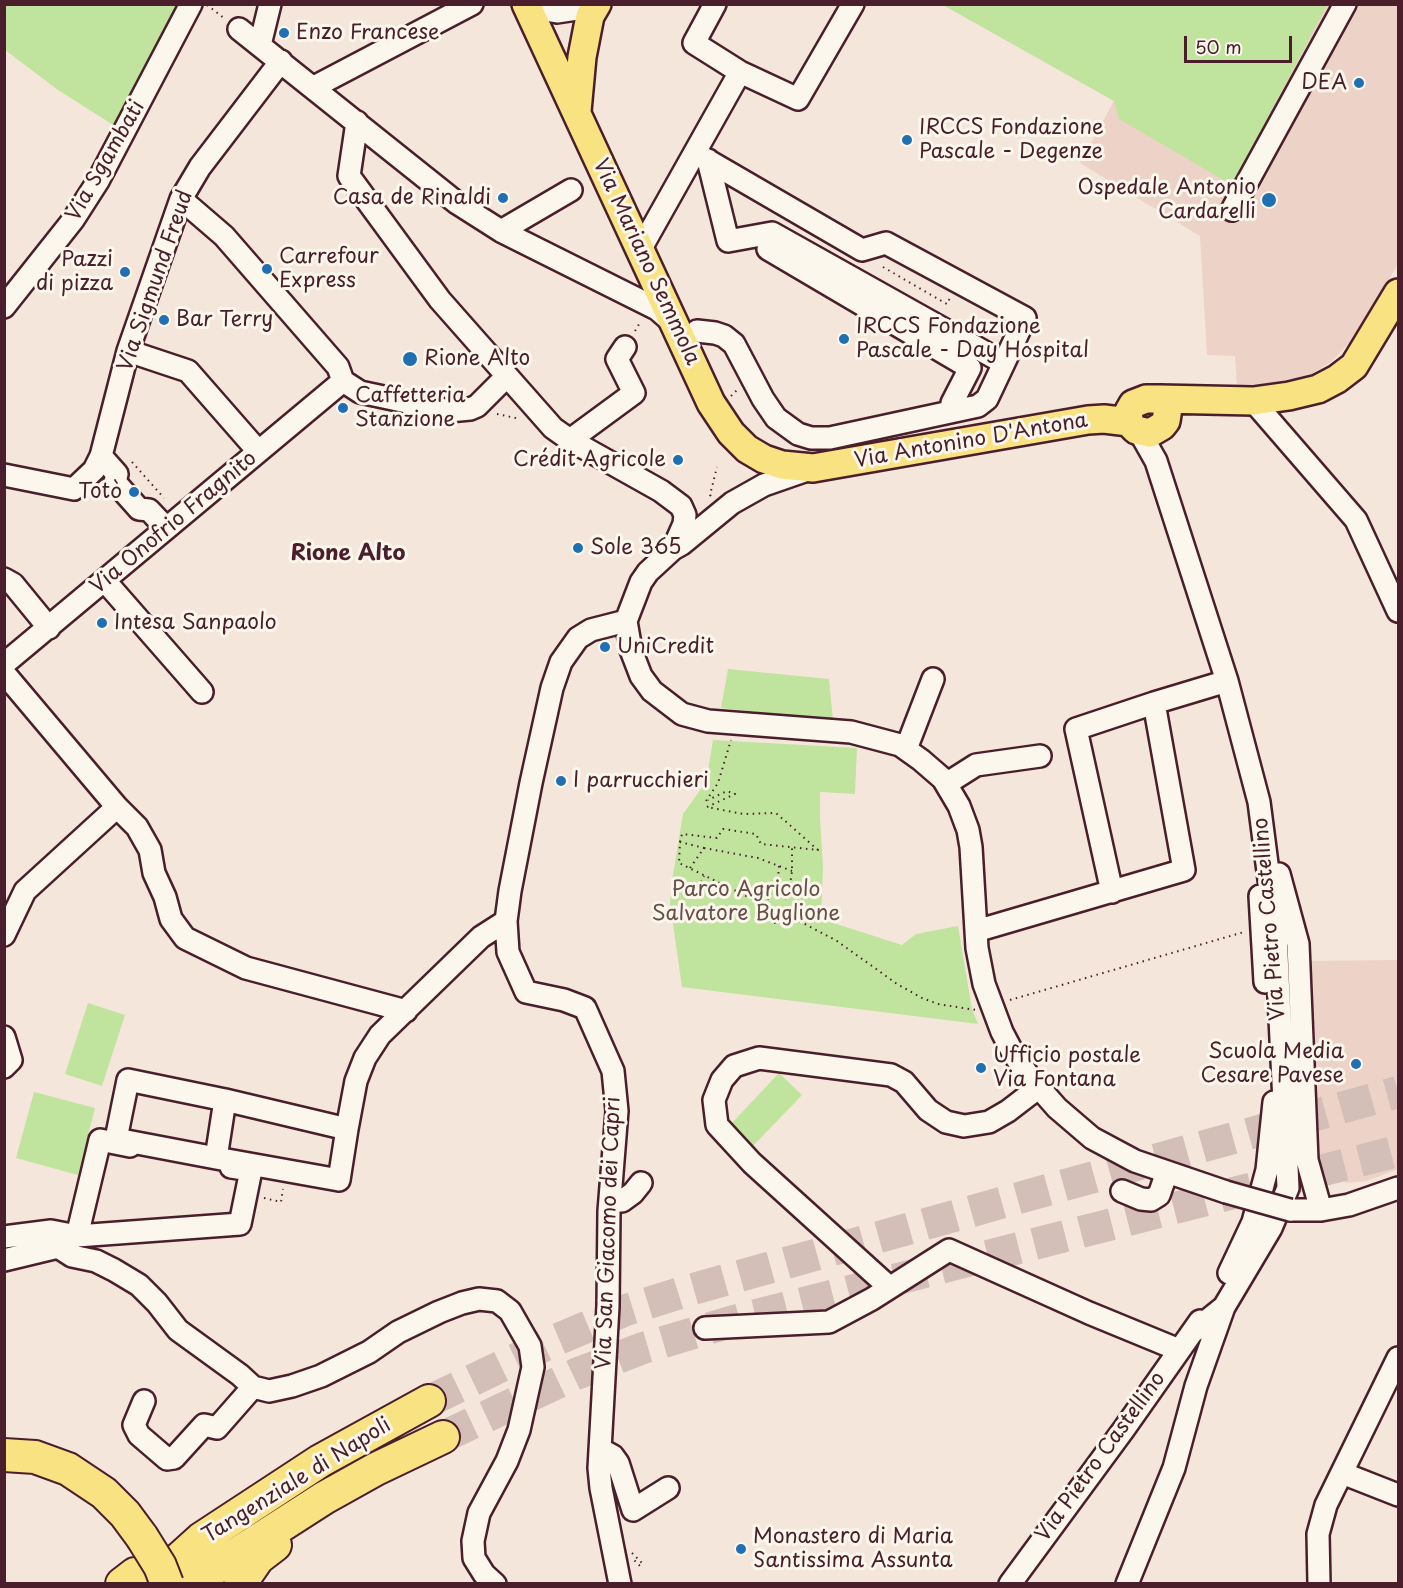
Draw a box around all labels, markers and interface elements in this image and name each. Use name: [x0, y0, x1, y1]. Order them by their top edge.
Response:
place label: Enzo Francese: [296, 20, 439, 46]
scale bar: [1187, 24, 1295, 62]
marker: Enzo Francese: [277, 26, 291, 40]
text: 50 m: [1195, 33, 1242, 60]
place label: DEA: [1301, 70, 1347, 96]
marker: DEA: [1352, 76, 1366, 90]
street label: Via Sgambati: [61, 96, 151, 226]
place label: IRCCS Fondazione Pascale - Degenze: [919, 115, 1104, 165]
marker: IRCCS Fondazione Pascale - Degenze: [900, 133, 914, 147]
street label: Via Mariano Semmola: [587, 155, 705, 369]
place label: Ospedale Antonio Cardarelli: [1078, 175, 1256, 225]
place label: Casa de Rinaldi: [333, 185, 491, 211]
street label: Via Sigmund Freud: [113, 187, 199, 375]
marker: Casa de Rinaldi: [496, 191, 510, 205]
marker: Ospedale Antonio Cardarelli: [1260, 191, 1278, 209]
place label: Carrefour Express: [279, 244, 379, 294]
place label: Pazzi di pizza: [36, 247, 113, 297]
marker: Carrefour Express: [260, 262, 274, 276]
marker: Pazzi di pizza: [118, 265, 132, 279]
place label: Bar Terry: [176, 307, 273, 333]
marker: Bar Terry: [157, 313, 171, 327]
place label: IRCCS Fondazione Pascale - Day Hospital: [856, 314, 1089, 364]
marker: IRCCS Fondazione Pascale - Day Hospital: [837, 332, 851, 346]
place label: Rione Alto: [424, 346, 530, 372]
marker: Rione Alto: [401, 350, 419, 368]
place label: Caffetteria Stanzione: [355, 383, 465, 433]
marker: Caffetteria Stanzione: [336, 401, 350, 415]
street label: Via Antonino D'Antona: [852, 408, 1090, 474]
street label: Via Onofrio Fragnito: [86, 446, 262, 600]
place label: Crédit Agricole: [513, 447, 666, 473]
marker: Crédit Agricole: [671, 453, 685, 467]
place label: Totò: [78, 479, 122, 505]
marker: Totò: [127, 485, 141, 499]
place label: Sole 365: [590, 535, 682, 561]
district label: Rione Alto: [291, 541, 405, 567]
marker: Sole 365: [571, 541, 585, 555]
place label: Intesa Sanpaolo: [114, 610, 277, 636]
marker: Intesa Sanpaolo: [95, 616, 109, 630]
place label: UniCredit: [617, 634, 714, 660]
marker: UniCredit: [598, 640, 612, 654]
place label: I parrucchieri: [573, 768, 709, 794]
marker: I parrucchieri: [554, 774, 568, 788]
street label: Via Pietro Castellino: [1249, 817, 1291, 1021]
park label: Parco Agricolo Salvatore Buglione: [652, 877, 840, 927]
place label: Scuola Media Cesare Pavese: [1200, 1039, 1344, 1089]
place label: Ufficio postale Via Fontana: [993, 1043, 1141, 1093]
marker: Scuola Media Cesare Pavese: [1349, 1057, 1363, 1071]
marker: Ufficio postale Via Fontana: [974, 1061, 988, 1075]
street label: Via San Giacomo dei Capri: [592, 1096, 626, 1370]
street label: Via Pietro Castellino: [1031, 1367, 1171, 1547]
street label: Tangenziale di Napoli: [198, 1413, 396, 1549]
place label: Monastero di Maria Santissima Assunta: [753, 1524, 953, 1574]
marker: Monastero di Maria Santissima Assunta: [734, 1542, 748, 1556]

